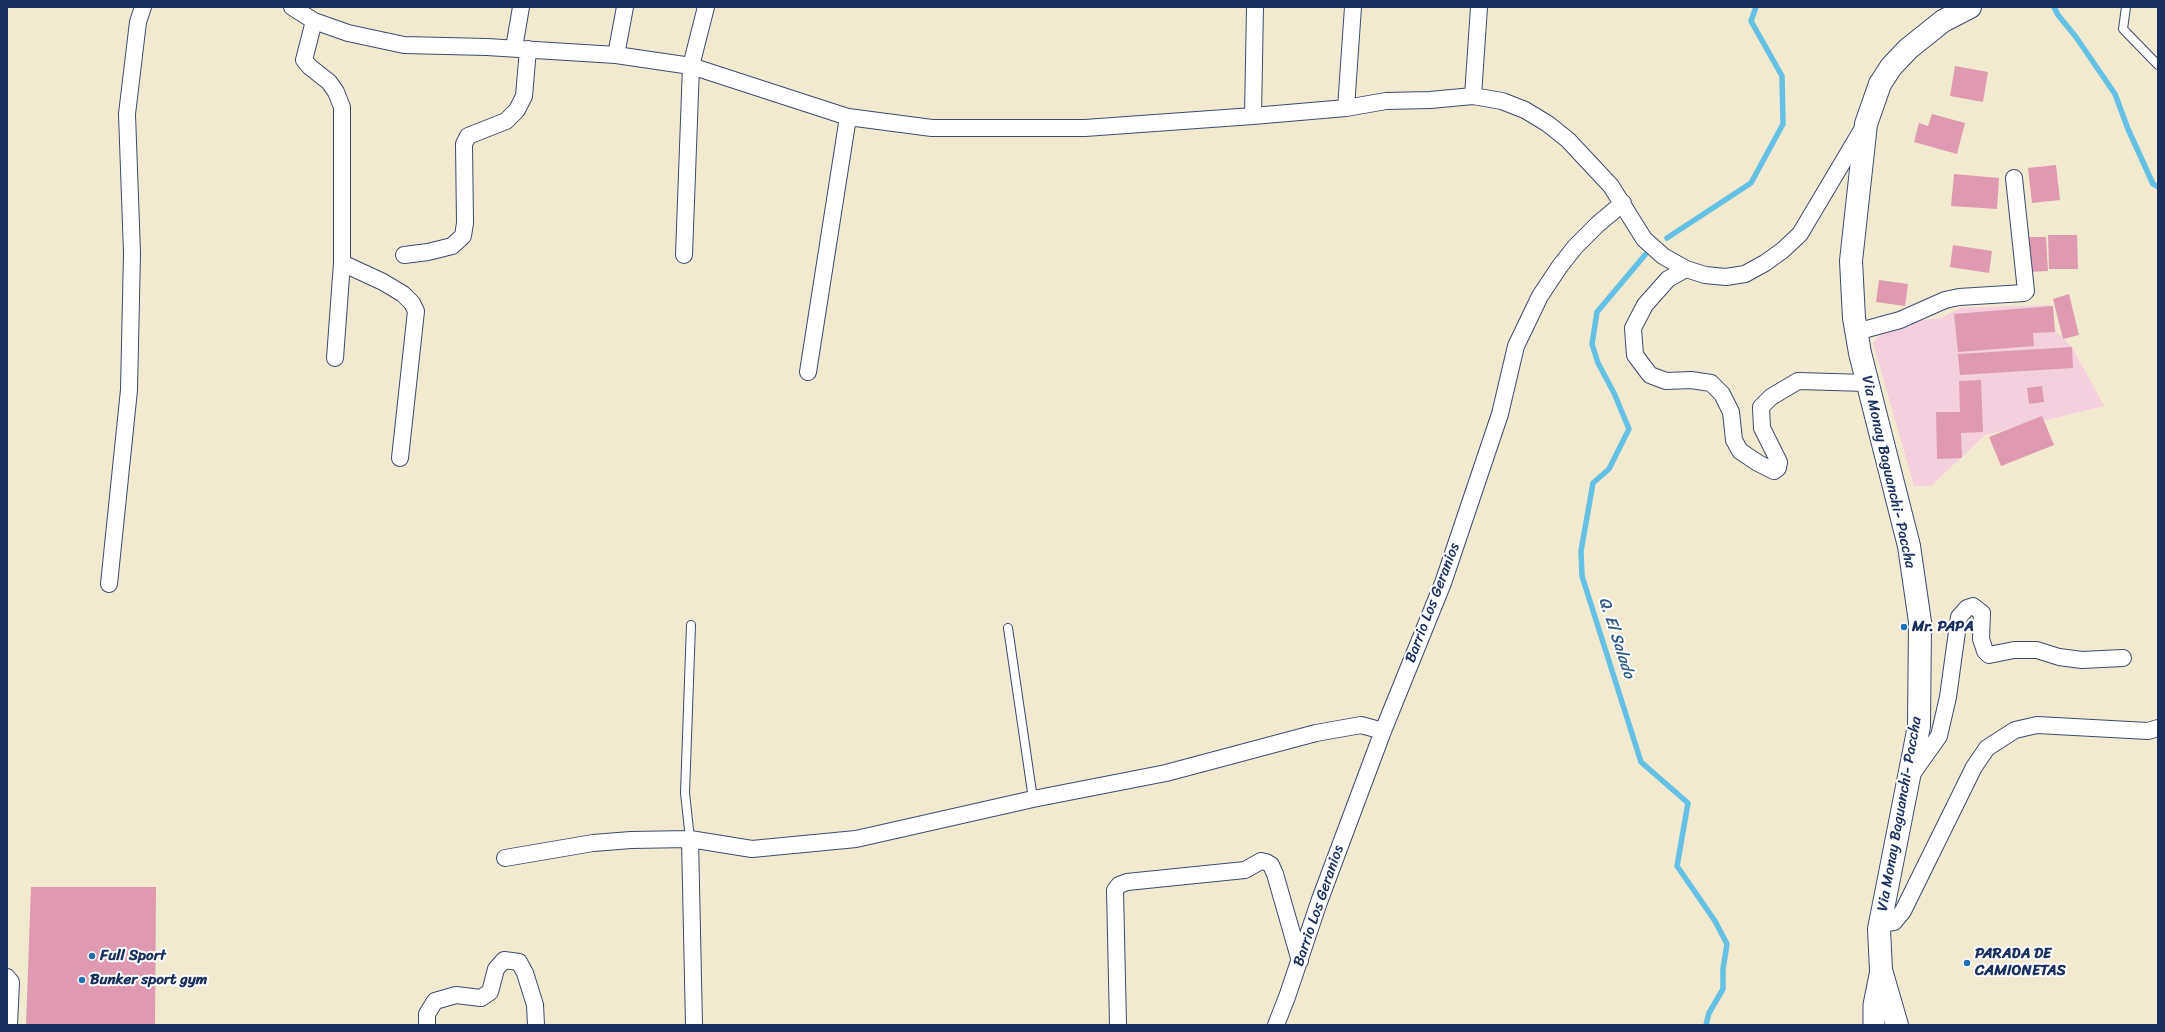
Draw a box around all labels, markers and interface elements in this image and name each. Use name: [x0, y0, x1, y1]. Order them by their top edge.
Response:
street label: Via Monay Baguanchi- Paccha: [1857, 374, 1919, 570]
street label: Barrio Los Geranios: [1402, 541, 1464, 665]
water label: Q. El Salado: [1594, 595, 1638, 681]
place label: Mr. PAPA: [1912, 618, 1974, 636]
marker: Mr. PAPA: [1899, 622, 1909, 632]
street label: Via Monay Baguanchi- Paccha: [1874, 715, 1926, 913]
street label: Barrio Los Geranios: [1290, 843, 1348, 969]
place label: PARADA DE CAMIONETAS: [1975, 945, 2066, 980]
place label: Full Sport: [100, 947, 166, 965]
marker: Full Sport: [87, 951, 97, 961]
marker: PARADA DE CAMIONETAS: [1962, 958, 1972, 968]
place label: Bunker sport gym: [90, 971, 207, 989]
marker: Bunker sport gym: [77, 975, 87, 985]

